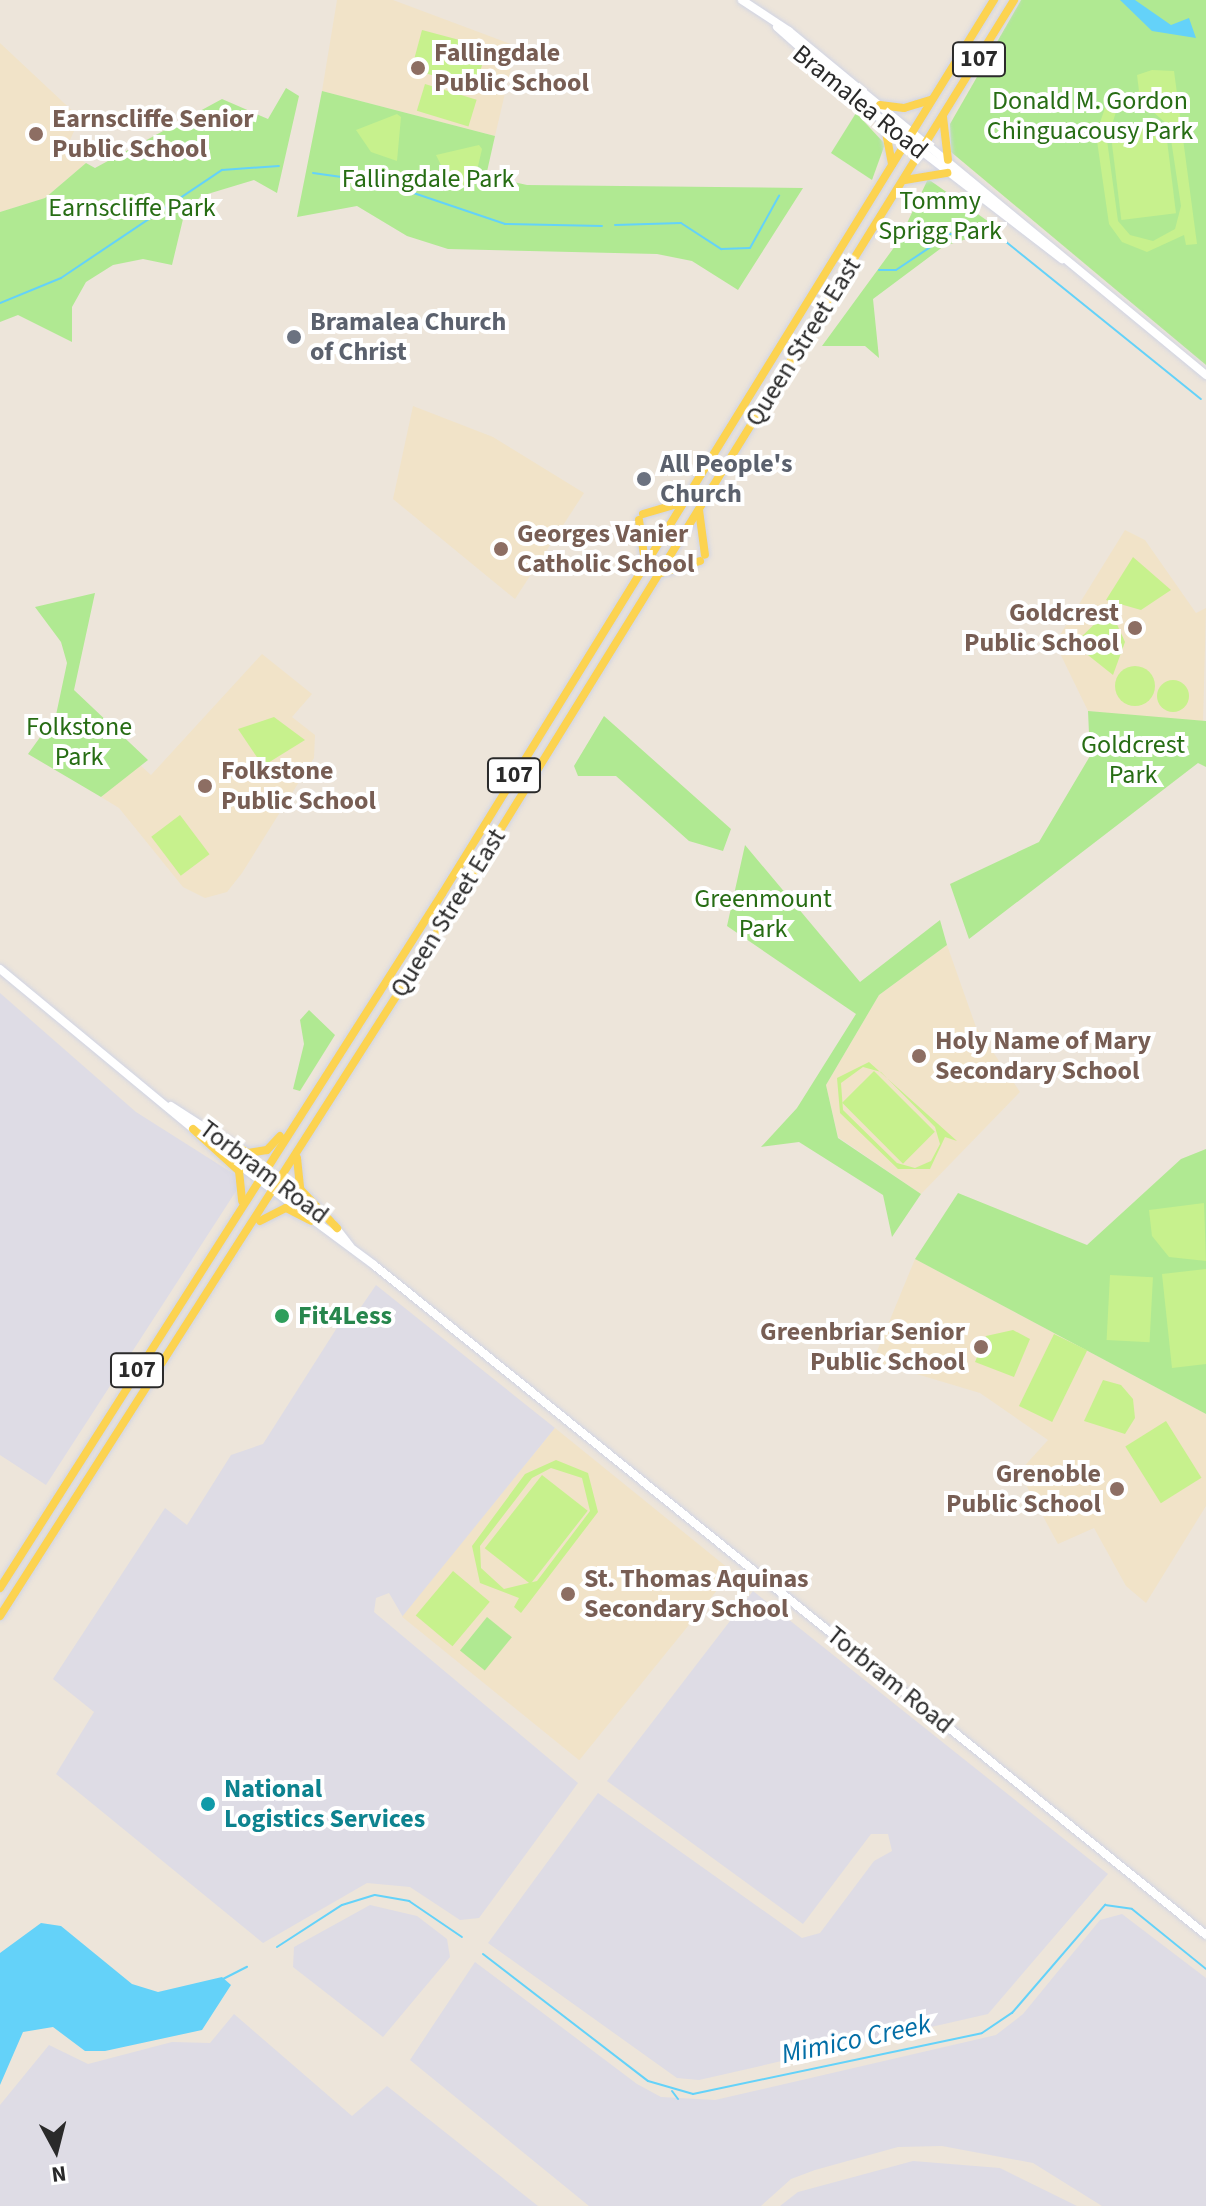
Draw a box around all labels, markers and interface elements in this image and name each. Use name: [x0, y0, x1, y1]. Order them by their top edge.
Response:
place label: Fallingdale Public School: [434, 37, 589, 98]
street label: Bramalea Road: [786, 38, 934, 166]
road number: 107: [951, 39, 1007, 79]
marker: Fallingdale Public School: [409, 59, 427, 77]
park label: Donald M. Gordon Chinguacousy Park: [987, 85, 1193, 146]
place label: Earnscliffe Senior Public School: [52, 103, 254, 164]
marker: Earnscliffe Senior Public School: [27, 125, 45, 143]
park label: Fallingdale Park: [342, 163, 514, 195]
park label: Tommy Sprigg Park: [878, 185, 1002, 246]
park label: Earnscliffe Park: [48, 192, 216, 224]
street label: Queen Street East: [739, 252, 867, 432]
place label: Bramalea Church of Christ: [310, 306, 506, 368]
marker: Bramalea Church of Christ: [285, 328, 303, 346]
place label: All People's Church: [660, 448, 792, 510]
marker: All People's Church: [635, 470, 653, 488]
place label: Georges Vanier Catholic School: [517, 518, 694, 580]
marker: Georges Vanier Catholic School: [492, 540, 510, 558]
place label: Goldcrest Public School: [964, 597, 1119, 658]
marker: Goldcrest Public School: [1126, 619, 1144, 637]
park label: Folkstone Park: [26, 711, 132, 772]
park label: Goldcrest Park: [1081, 729, 1185, 790]
place label: Folkstone Public School: [221, 755, 376, 816]
road number: 107: [486, 755, 542, 795]
marker: Folkstone Public School: [196, 777, 214, 795]
street label: Queen Street East: [384, 823, 512, 1003]
park label: Greenmount Park: [694, 883, 832, 944]
place label: Holy Name of Mary Secondary School: [935, 1025, 1151, 1086]
marker: Holy Name of Mary Secondary School: [910, 1047, 928, 1065]
street label: Torbram Road: [193, 1113, 335, 1231]
place label: Fit4Less: [298, 1300, 392, 1332]
marker: Fit4Less: [273, 1307, 291, 1325]
place label: Greenbriar Senior Public School: [760, 1316, 965, 1378]
marker: Greenbriar Senior Public School: [972, 1338, 990, 1356]
road number: 107: [109, 1350, 165, 1390]
place label: Grenoble Public School: [946, 1458, 1101, 1520]
marker: Grenoble Public School: [1108, 1480, 1126, 1498]
place label: St. Thomas Aquinas Secondary School: [584, 1563, 809, 1624]
marker: St. Thomas Aquinas Secondary School: [559, 1585, 577, 1603]
street label: Torbram Road: [820, 1619, 960, 1741]
place label: National Logistics Services: [224, 1773, 425, 1834]
marker: National Logistics Services: [199, 1795, 217, 1813]
water label: Mimico Creek: [778, 2007, 934, 2071]
north arrow: [16, 2110, 96, 2190]
text: N: [50, 2157, 68, 2191]

